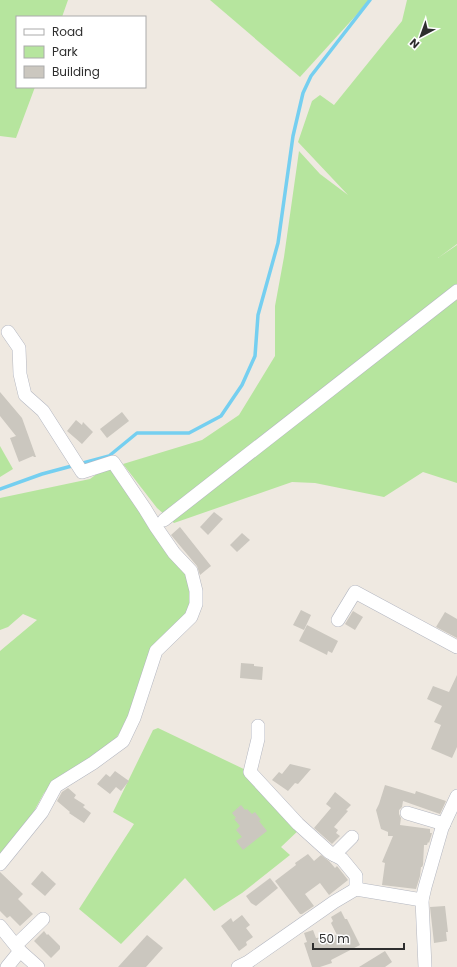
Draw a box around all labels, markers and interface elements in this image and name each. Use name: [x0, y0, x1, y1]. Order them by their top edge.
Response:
legend: [16, 16, 146, 88]
north arrow: [401, 16, 441, 56]
text: Road: [52, 23, 83, 40]
text: N: [406, 35, 423, 52]
text: Park: [52, 43, 79, 60]
text: Building: [52, 63, 100, 80]
scale bar: [313, 925, 404, 951]
text: 50 m: [319, 930, 350, 947]

